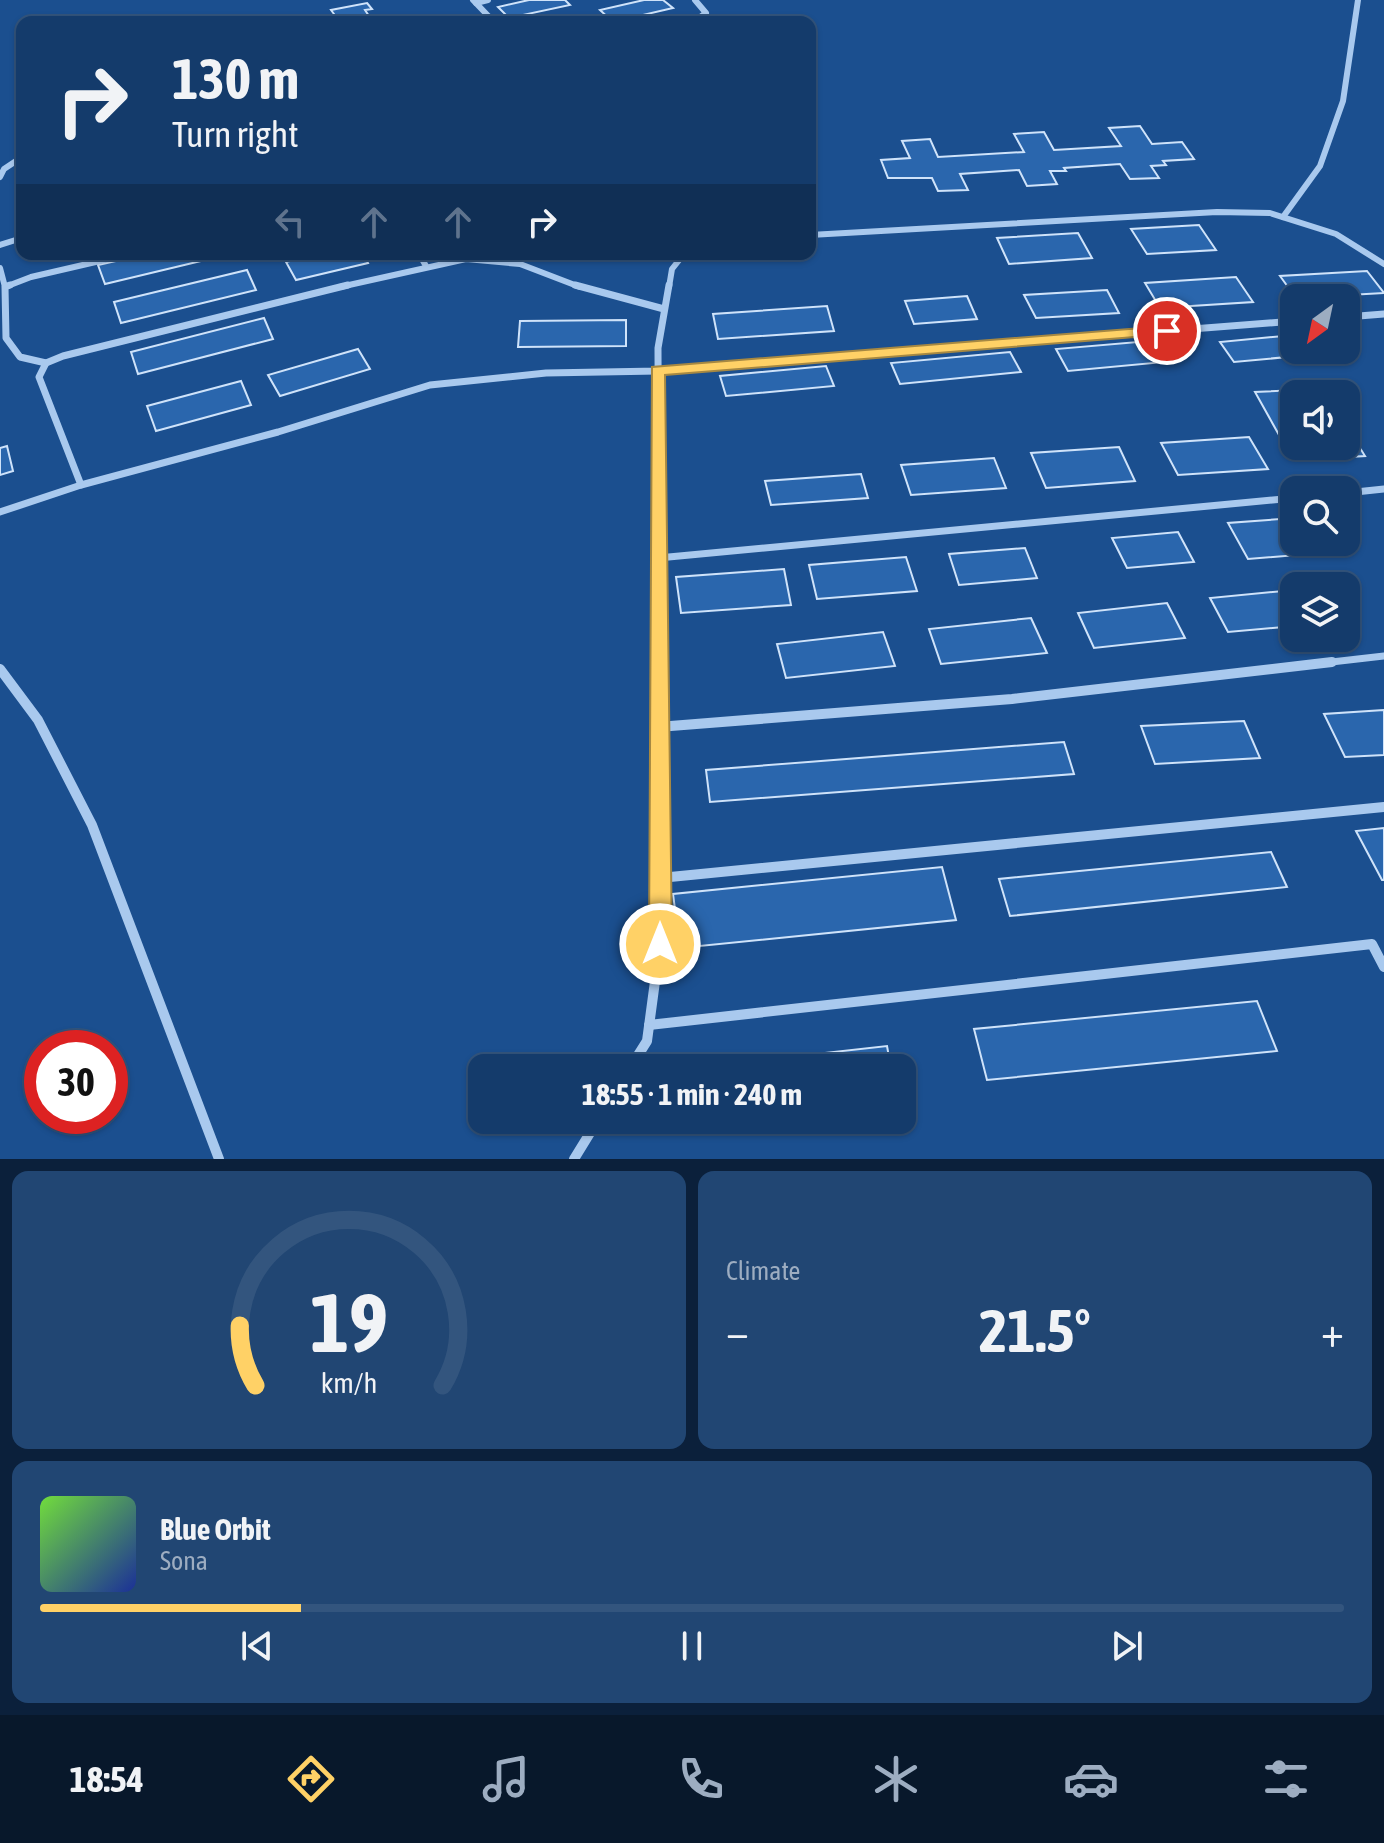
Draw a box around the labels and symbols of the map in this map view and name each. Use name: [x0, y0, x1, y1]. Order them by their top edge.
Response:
north arrow: [1280, 284, 1360, 364]
pin: [1133, 297, 1201, 365]
position arrow: [618, 902, 702, 986]
speed limit sign: 30: [24, 1030, 128, 1134]

